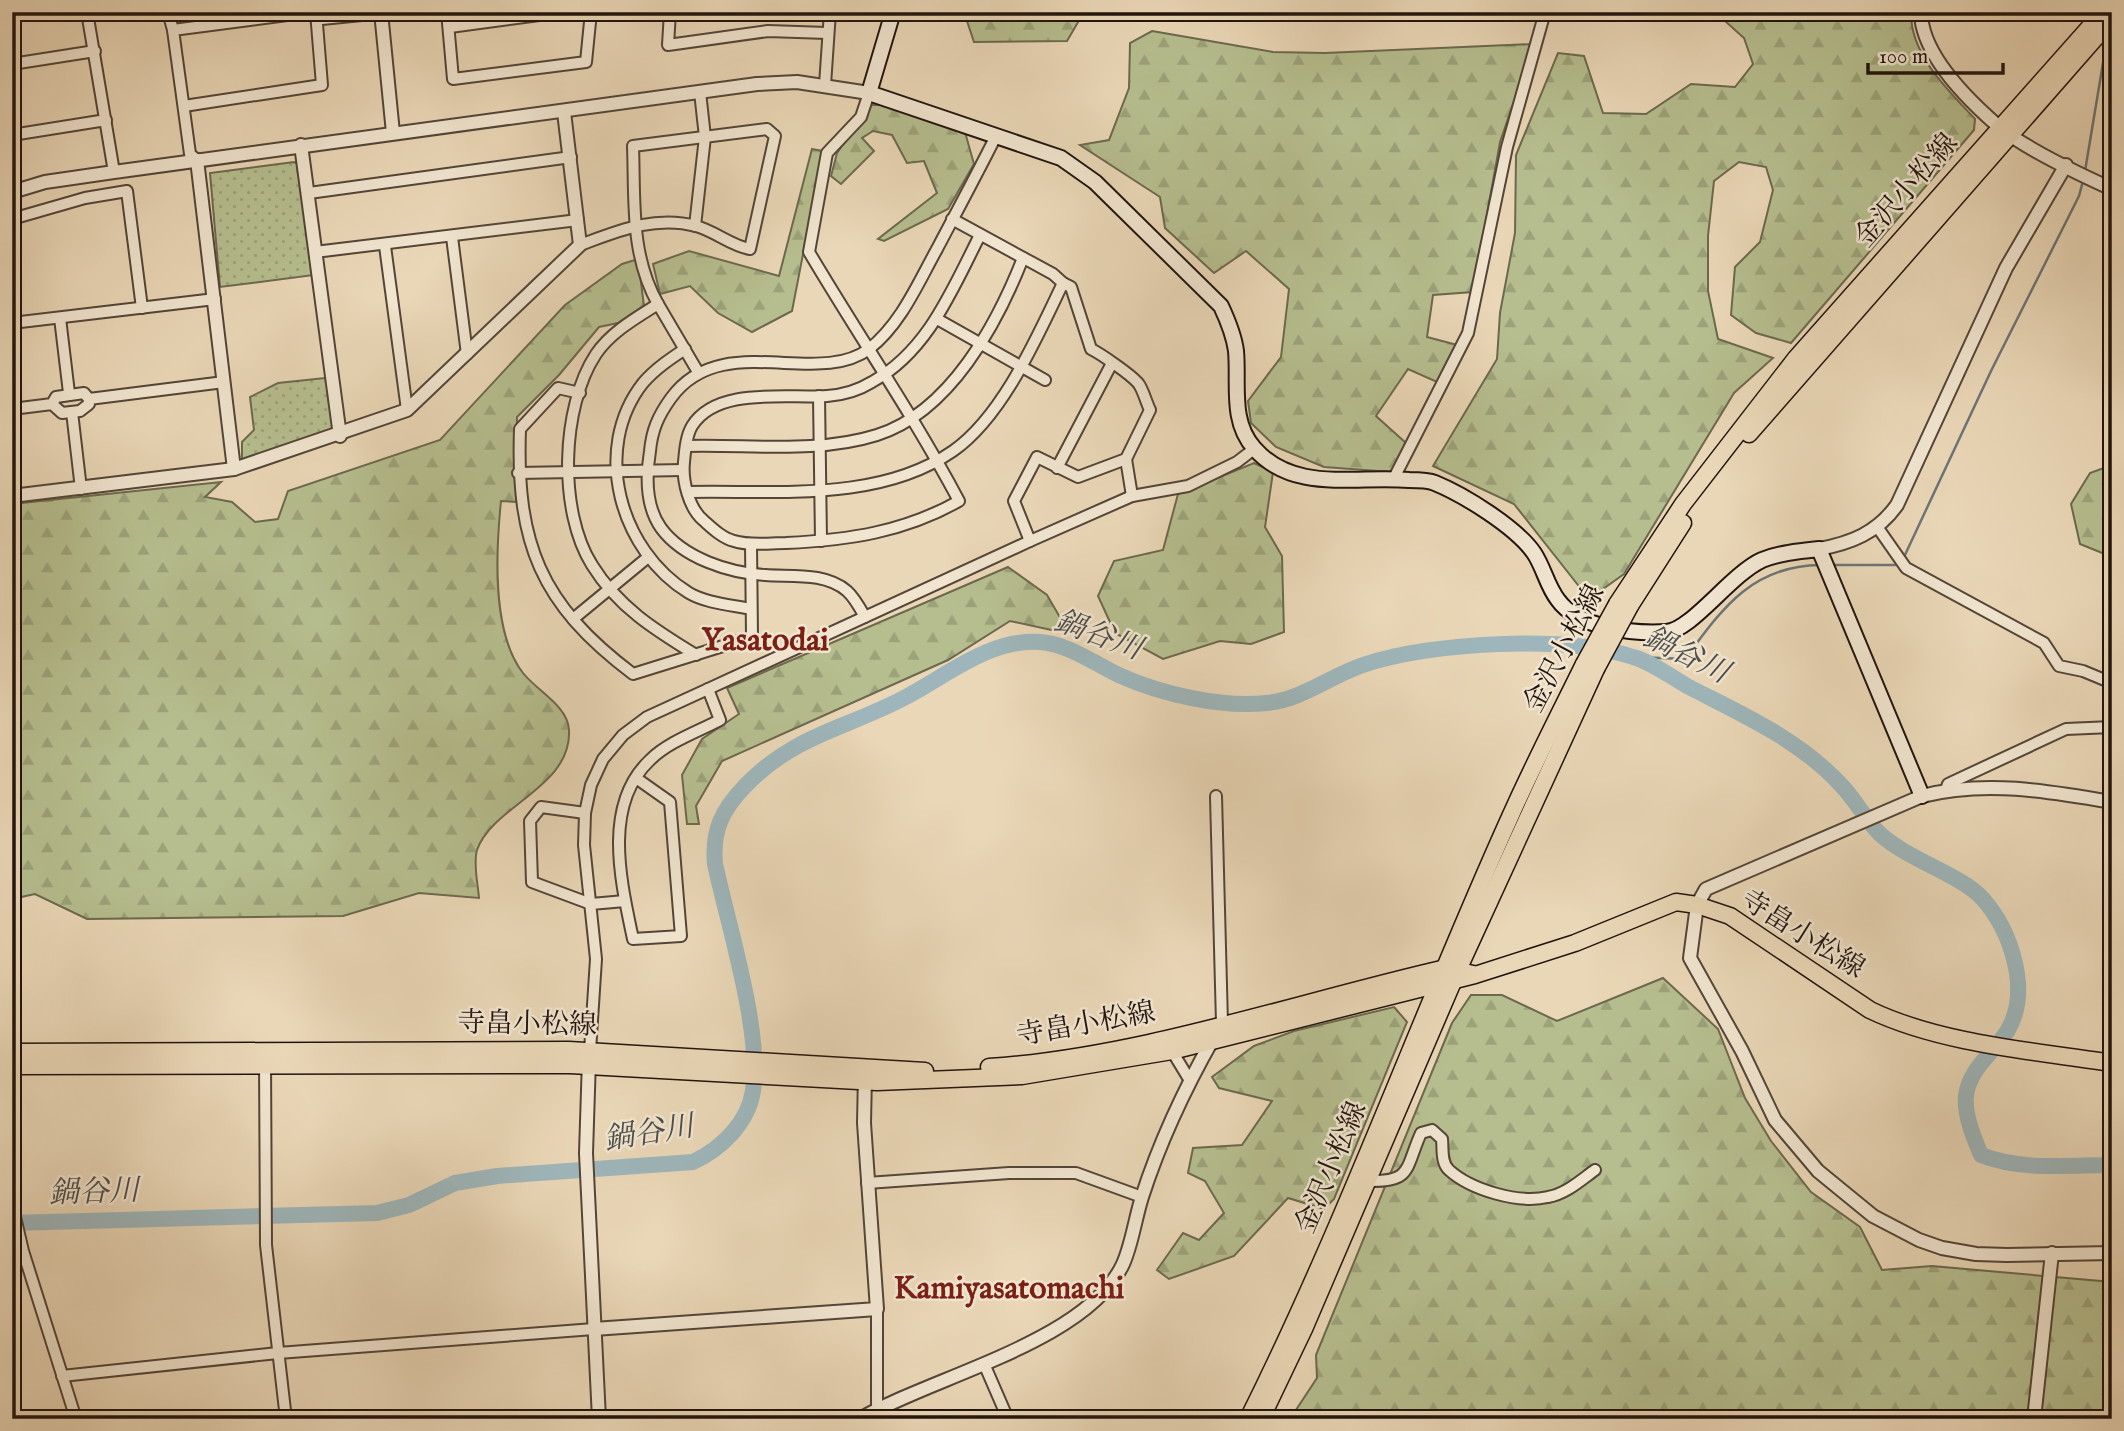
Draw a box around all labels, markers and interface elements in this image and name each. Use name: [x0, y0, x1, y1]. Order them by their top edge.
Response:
scale bar: [1868, 32, 2003, 76]
text: 100 m: [1879, 44, 1928, 71]
street label: 金沢小松線: [1848, 127, 1966, 255]
street label: 金沢小松線: [1517, 579, 1613, 719]
water label: 鍋谷川: [1049, 603, 1150, 670]
water label: 鍋谷川: [1637, 619, 1737, 694]
district label: Yasatodai: [701, 621, 829, 662]
street label: 寺畠小松線: [1733, 883, 1871, 987]
street label: 寺畠小松線: [1014, 996, 1158, 1054]
street label: 寺畠小松線: [457, 1006, 597, 1044]
street label: 金沢小松線: [1289, 1097, 1375, 1239]
water label: 鍋谷川: [602, 1108, 699, 1160]
water label: 鍋谷川: [48, 1172, 143, 1214]
district label: Kamiyasatomachi: [894, 1269, 1125, 1310]

